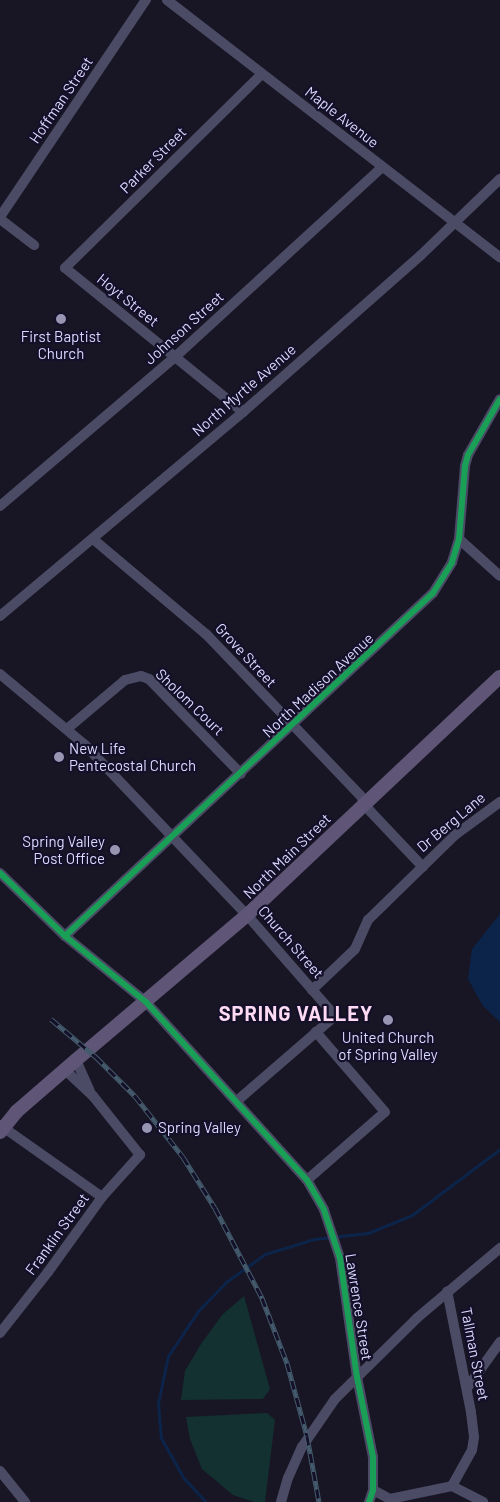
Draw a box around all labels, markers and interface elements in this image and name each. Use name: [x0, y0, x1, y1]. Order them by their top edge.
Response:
street label: Hoffman Street: [25, 53, 97, 147]
street label: Maple Avenue: [301, 83, 383, 151]
street label: Parker Street: [116, 123, 190, 197]
street label: Hoyt Street: [94, 270, 162, 330]
street label: Johnson Street: [141, 288, 227, 368]
marker: First Baptist Church: [55, 313, 67, 325]
place label: First Baptist Church: [21, 327, 101, 362]
street label: North Myrtle Avenue: [189, 340, 299, 440]
street label: Grove Street: [212, 619, 280, 691]
street label: North Madison Avenue: [259, 629, 377, 741]
street label: Sholom Court: [152, 665, 228, 739]
place label: New Life Pentecostal Church: [69, 739, 196, 774]
marker: New Life Pentecostal Church: [53, 751, 65, 763]
street label: Dr Berg Lane: [413, 788, 489, 856]
street label: North Main Street: [239, 810, 335, 902]
place label: Spring Valley Post Office: [22, 832, 105, 867]
marker: Spring Valley Post Office: [109, 844, 121, 856]
street label: Church Street: [255, 902, 327, 982]
district label: SPRING VALLEY: [217, 1001, 375, 1025]
marker: United Church of Spring Valley: [382, 1014, 394, 1026]
place label: United Church of Spring Valley: [338, 1028, 438, 1063]
place label: Spring Valley: [158, 1119, 241, 1137]
marker: Spring Valley: [140, 1121, 154, 1135]
street label: Franklin Street: [21, 1190, 93, 1278]
street label: Lawrence Street: [342, 1252, 376, 1362]
street label: Tallman Street: [457, 1306, 493, 1402]

